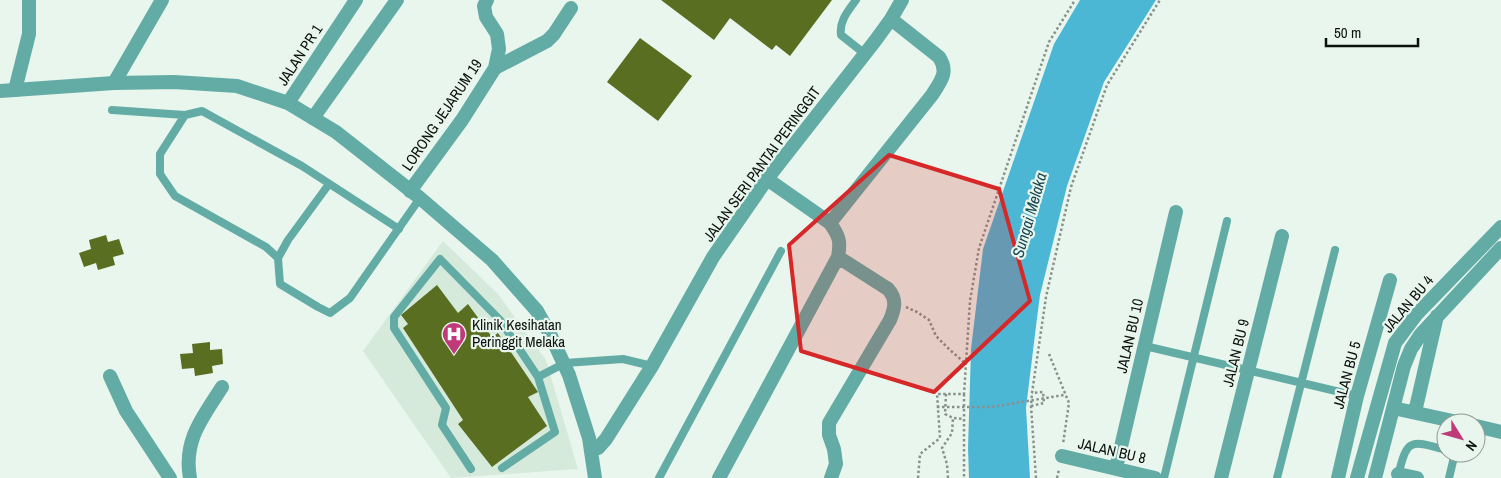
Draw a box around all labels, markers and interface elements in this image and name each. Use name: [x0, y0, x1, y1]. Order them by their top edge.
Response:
scale bar: [1326, 15, 1418, 47]
street label: JALAN PR 1: [272, 20, 327, 89]
text: 50 m: [1334, 22, 1361, 43]
street label: LORONG JEJARUM 19: [396, 55, 487, 175]
street label: JALAN SERI PANTAI PERINGGIT: [698, 81, 825, 246]
water label: Sungai Melaka: [1006, 170, 1052, 260]
street label: JALAN BU 4: [1377, 270, 1438, 337]
street label: JALAN BU 10: [1111, 296, 1148, 375]
place label: Klinik Kesihatan Peringgit Melaka: [472, 314, 565, 352]
street label: JALAN BU 9: [1217, 317, 1254, 389]
hospital icon: Klinik Kesihatan Peringgit Melaka: [441, 321, 467, 355]
street label: JALAN BU 5: [1327, 339, 1366, 411]
north arrow: [1436, 413, 1486, 463]
street label: JALAN BU 8: [1076, 433, 1148, 469]
text: N: [1462, 437, 1481, 455]

